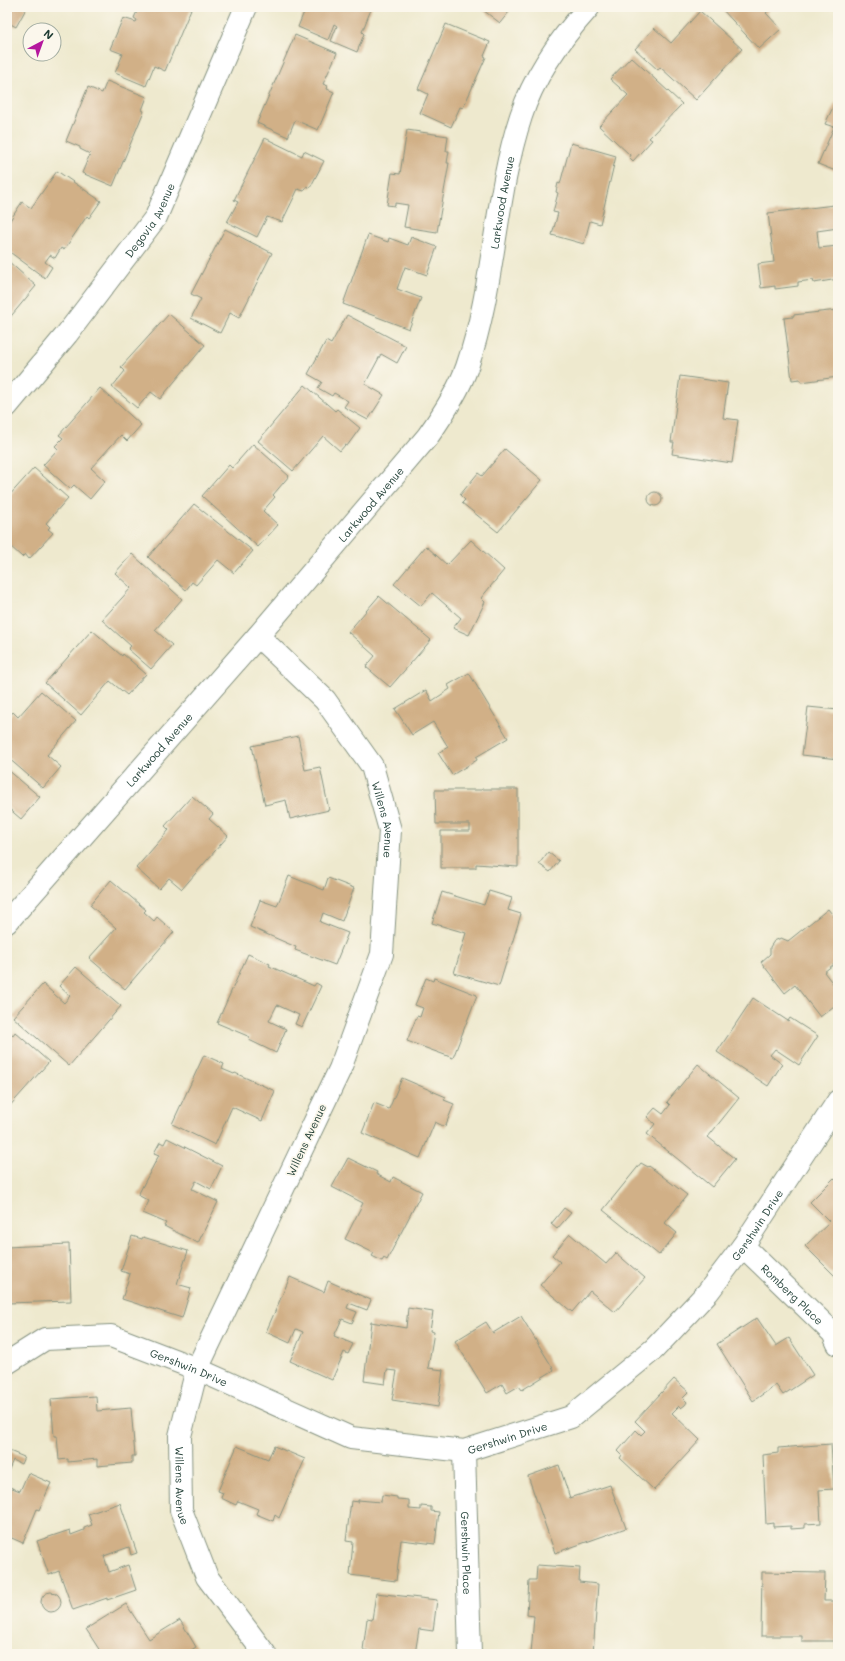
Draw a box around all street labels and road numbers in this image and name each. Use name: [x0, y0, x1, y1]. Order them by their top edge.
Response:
street label: Larkwood Avenue: [486, 154, 517, 250]
street label: Degovia Avenue: [121, 180, 177, 260]
street label: Larkwood Avenue: [334, 463, 407, 545]
street label: Larkwood Avenue: [122, 709, 196, 790]
street label: Willens Avenue: [369, 779, 398, 859]
street label: Willens Avenue: [283, 1101, 329, 1179]
street label: Gershwin Drive: [727, 1186, 786, 1263]
street label: Romberg Place: [758, 1260, 827, 1328]
street label: Gershwin Drive: [148, 1344, 231, 1390]
street label: Gershwin Drive: [466, 1418, 549, 1457]
street label: Willens Avenue: [173, 1446, 193, 1527]
street label: Gershwin Place: [458, 1511, 476, 1595]

